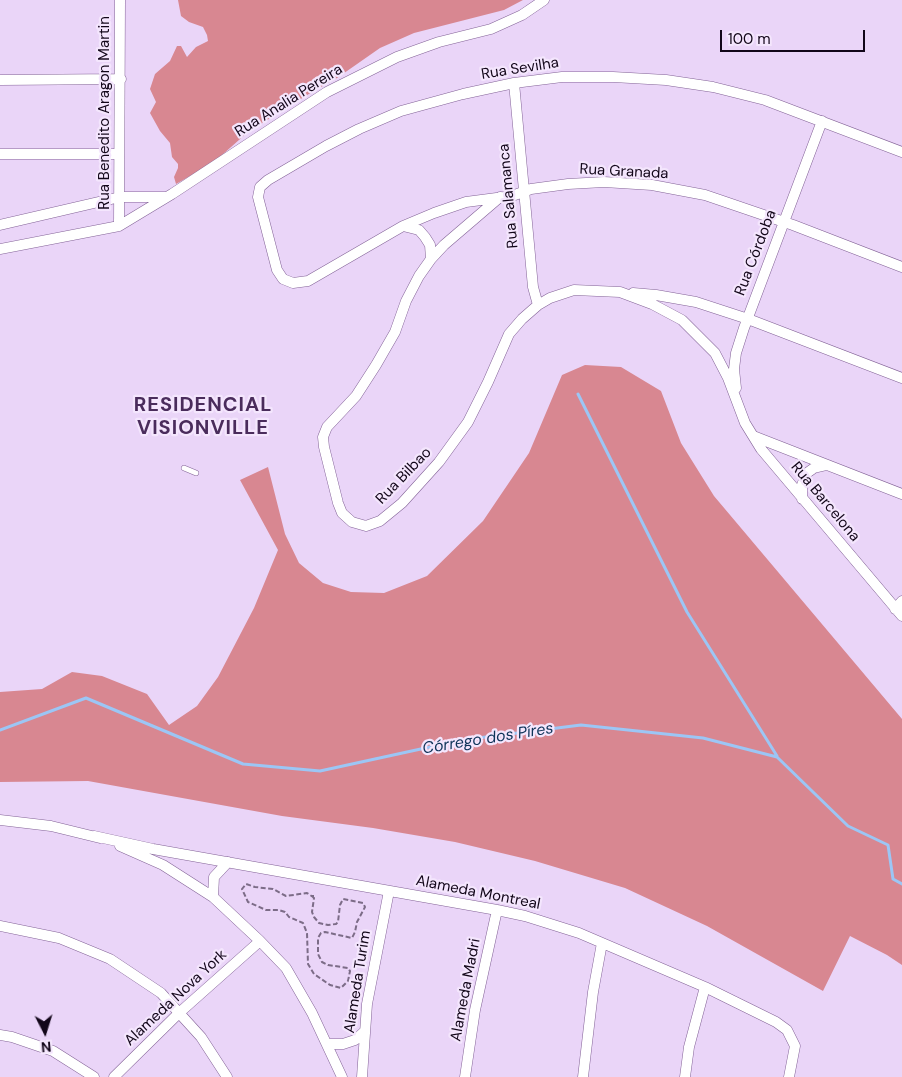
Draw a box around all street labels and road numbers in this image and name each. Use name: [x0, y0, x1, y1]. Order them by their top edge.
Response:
street label: Rua Benedito Aragon Martin: [96, 16, 114, 210]
street label: Rua Sevilha: [480, 54, 560, 84]
street label: Rua Analia Pereira: [232, 61, 346, 141]
street label: Rua Salamanca: [495, 143, 523, 249]
street label: Rua Granada: [579, 161, 669, 183]
street label: Rua Córdoba: [731, 208, 781, 298]
street label: Rua Bilbao: [372, 444, 436, 508]
street label: Rua Barcelona: [787, 459, 863, 545]
street label: Alameda Montreal: [414, 872, 542, 914]
street label: Alameda Turim: [341, 929, 375, 1035]
street label: Alameda Madri: [447, 937, 485, 1043]
street label: Alameda Nova York: [121, 946, 231, 1050]

